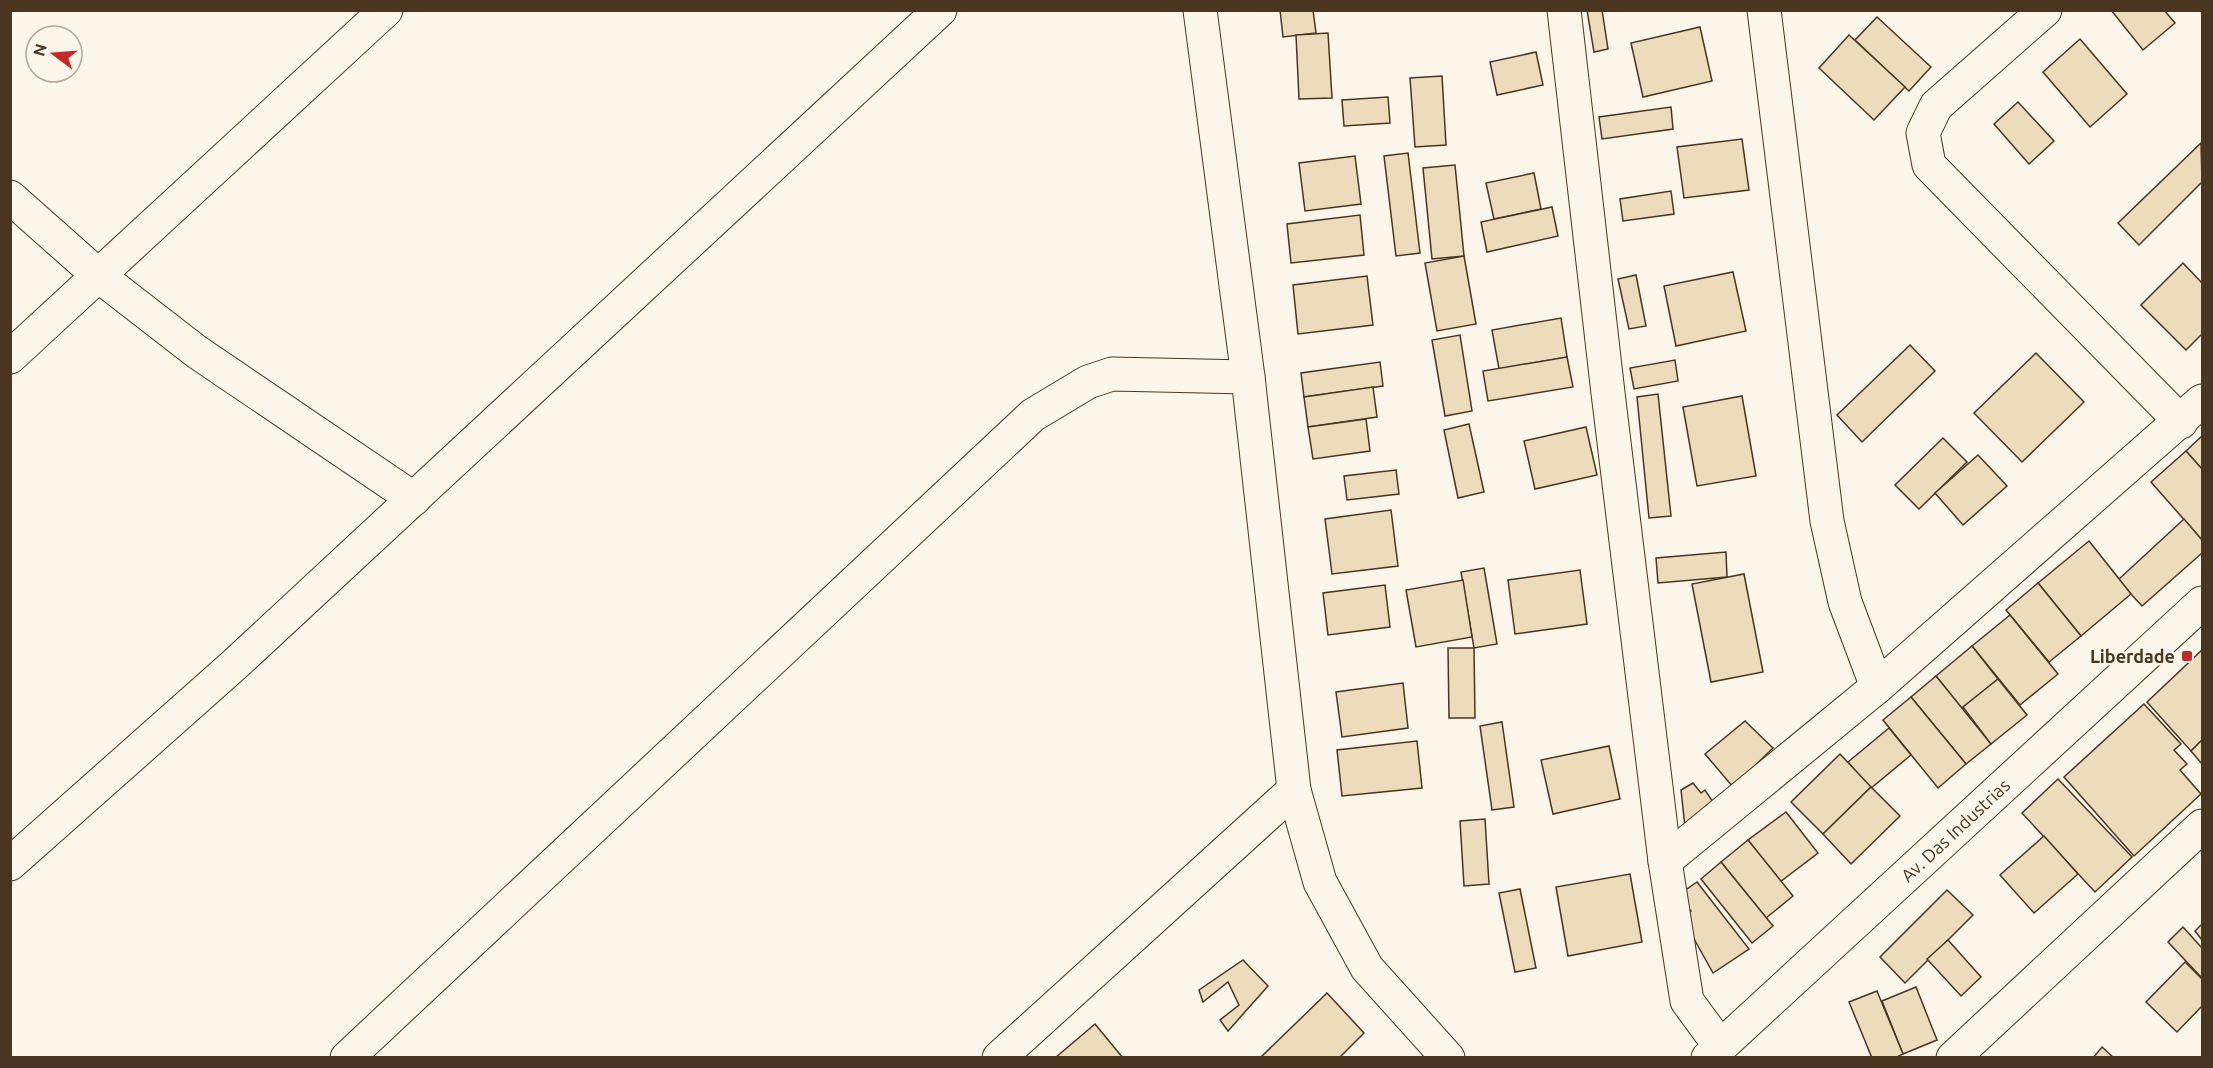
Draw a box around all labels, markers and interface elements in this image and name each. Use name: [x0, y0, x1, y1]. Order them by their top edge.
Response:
north arrow: [24, 24, 84, 84]
text: N: [29, 42, 50, 58]
place label: Liberdade: [2090, 646, 2175, 666]
marker: Liberdade: [2180, 649, 2194, 663]
street label: Av. Das Industrias: [1897, 774, 2014, 885]

